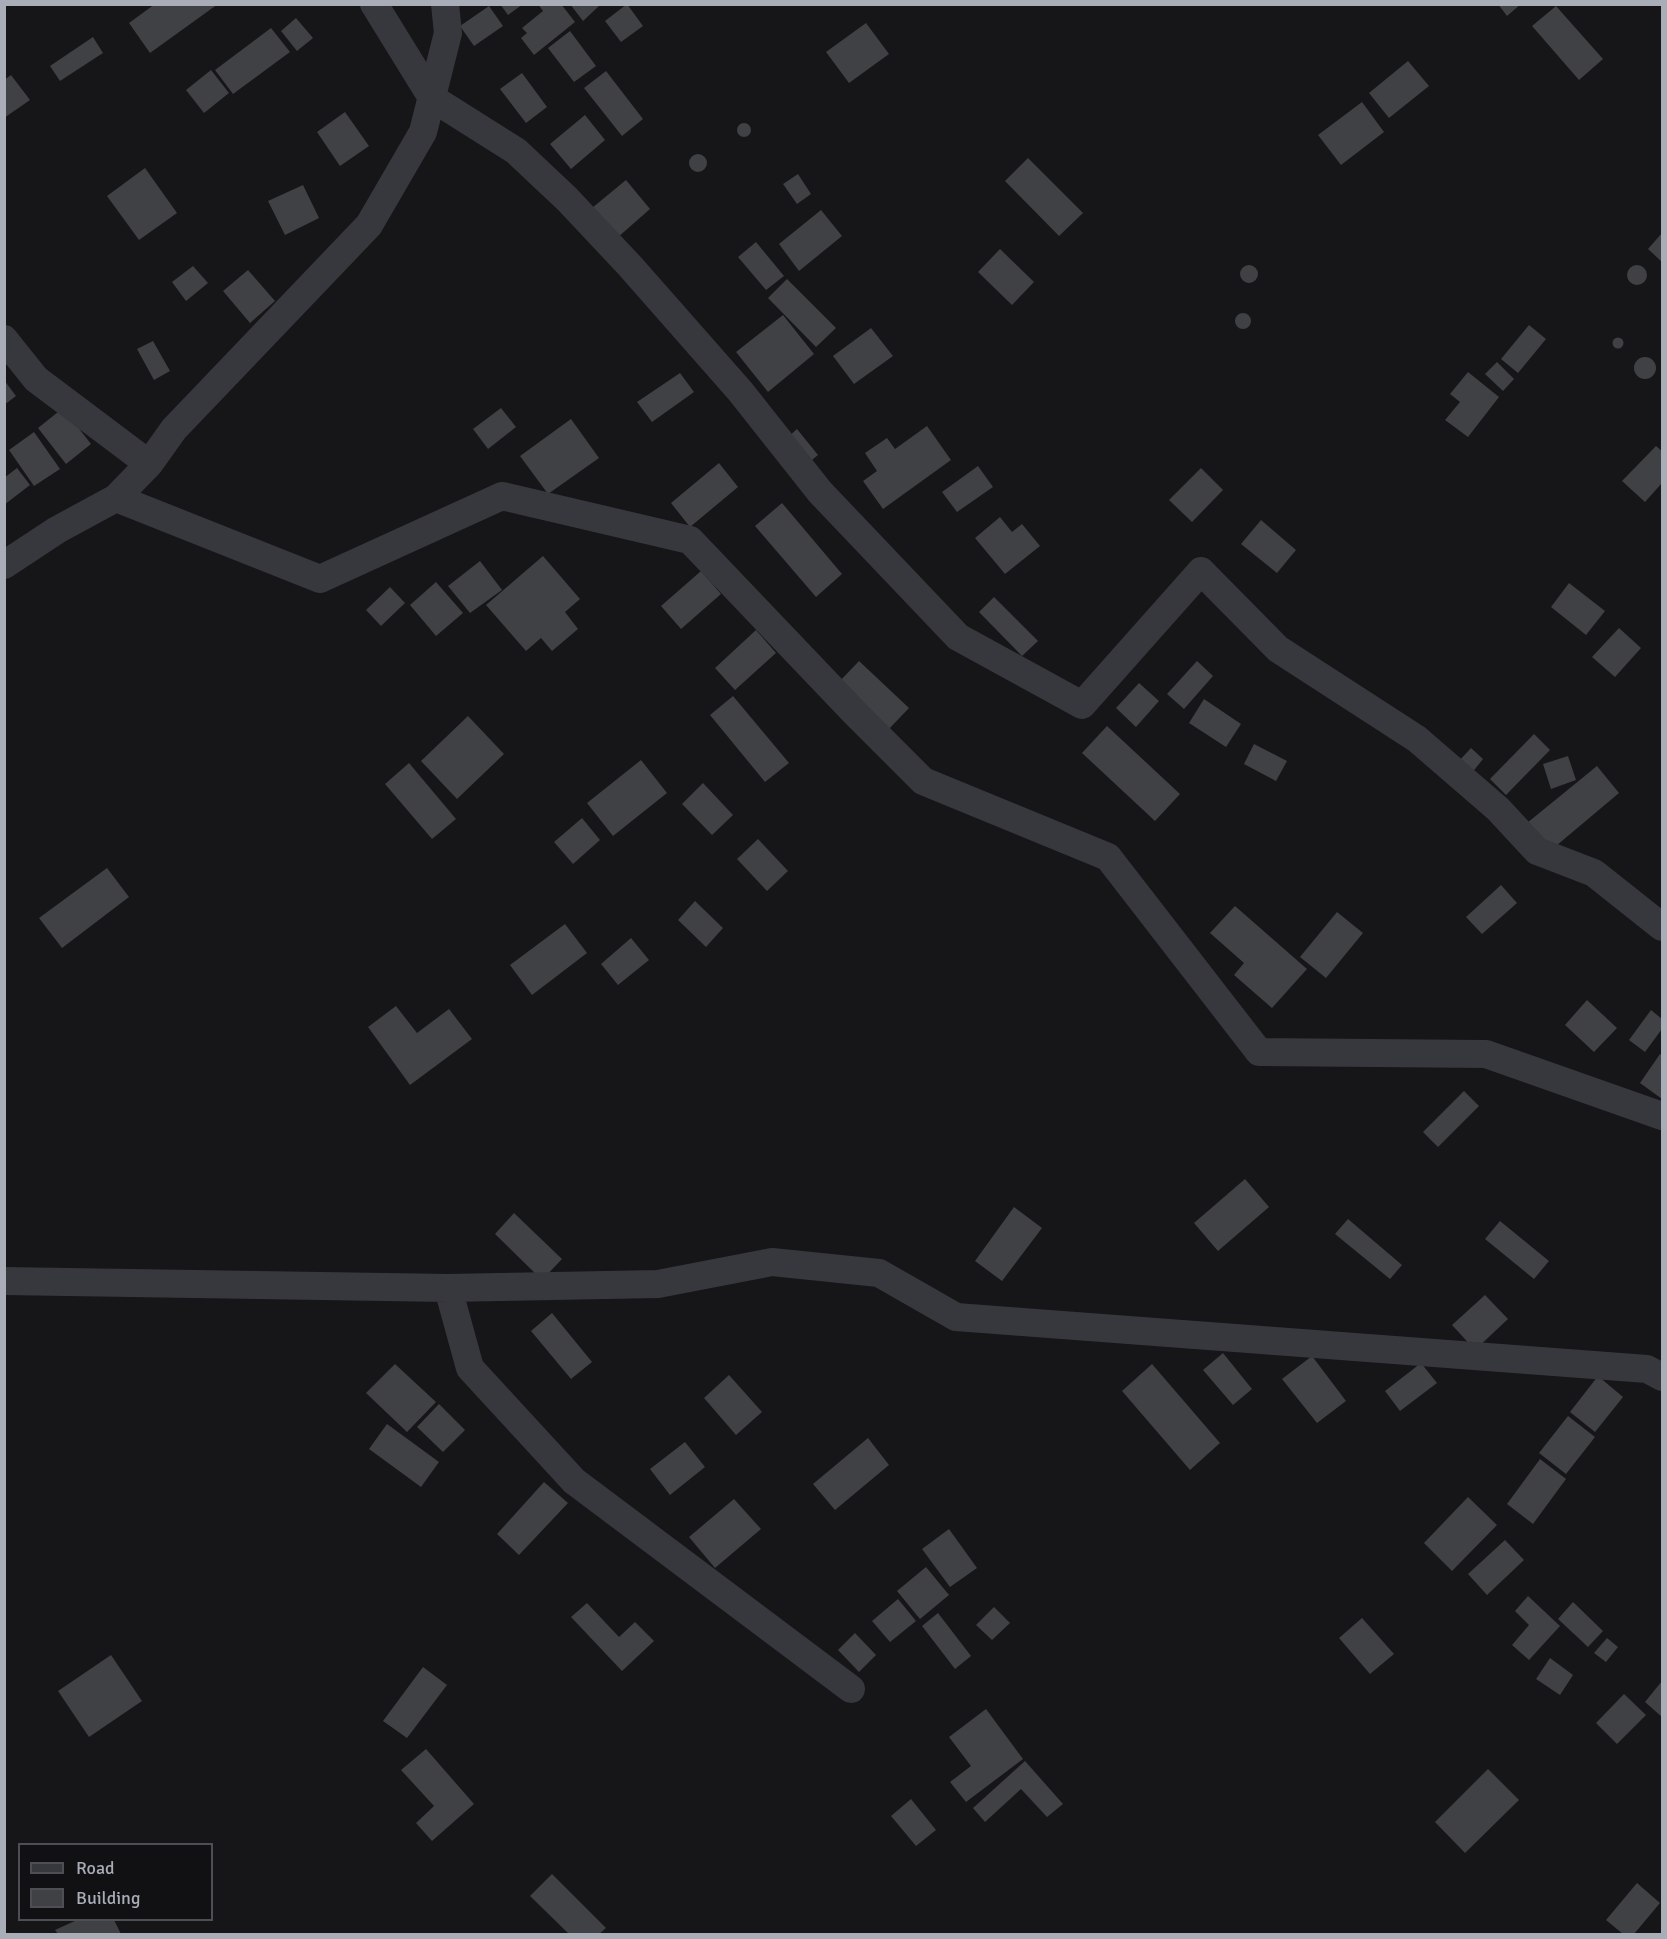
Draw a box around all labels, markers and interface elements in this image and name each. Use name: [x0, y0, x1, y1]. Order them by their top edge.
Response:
legend: [18, 1843, 213, 1921]
text: Road: [76, 1857, 115, 1879]
text: Building: [76, 1887, 140, 1909]

